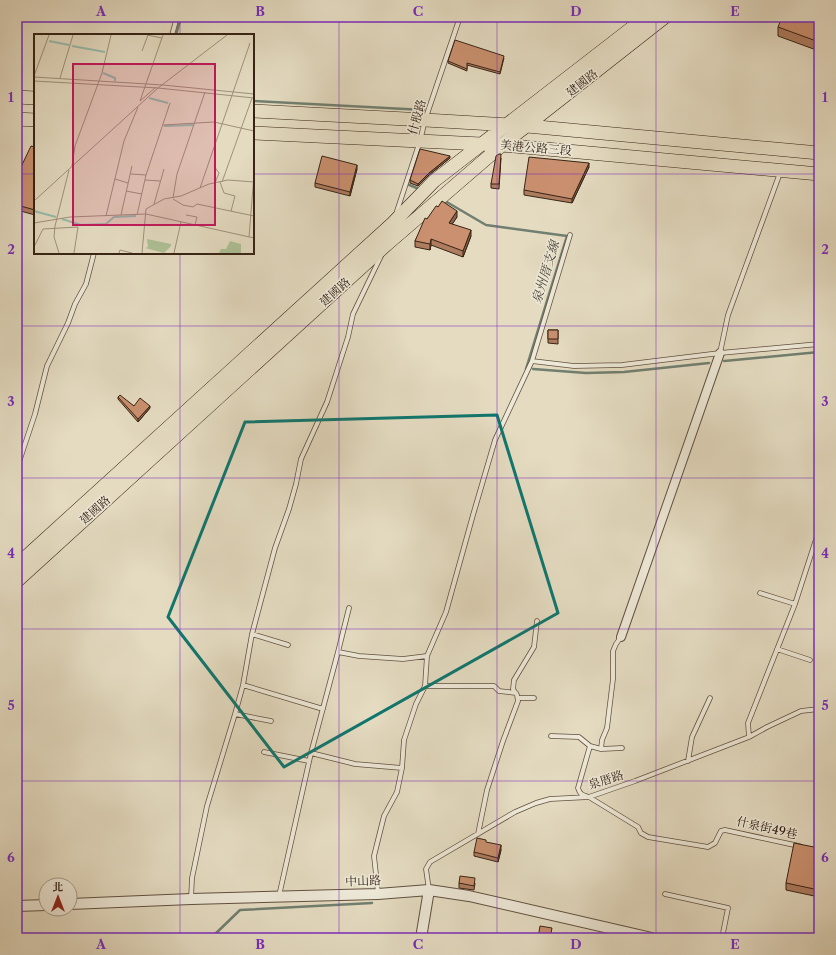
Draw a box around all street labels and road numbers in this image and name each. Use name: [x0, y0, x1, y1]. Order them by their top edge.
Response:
street label: 建國路: [563, 66, 600, 100]
street label: 什股路: [404, 97, 429, 136]
street label: 美港公路三段: [500, 137, 573, 158]
street label: 建國路: [316, 274, 353, 309]
street label: 建國路: [76, 492, 113, 527]
street label: 泉厝路: [586, 767, 625, 792]
street label: 什泉街49巷: [735, 813, 799, 842]
street label: 中山路: [345, 872, 381, 889]

